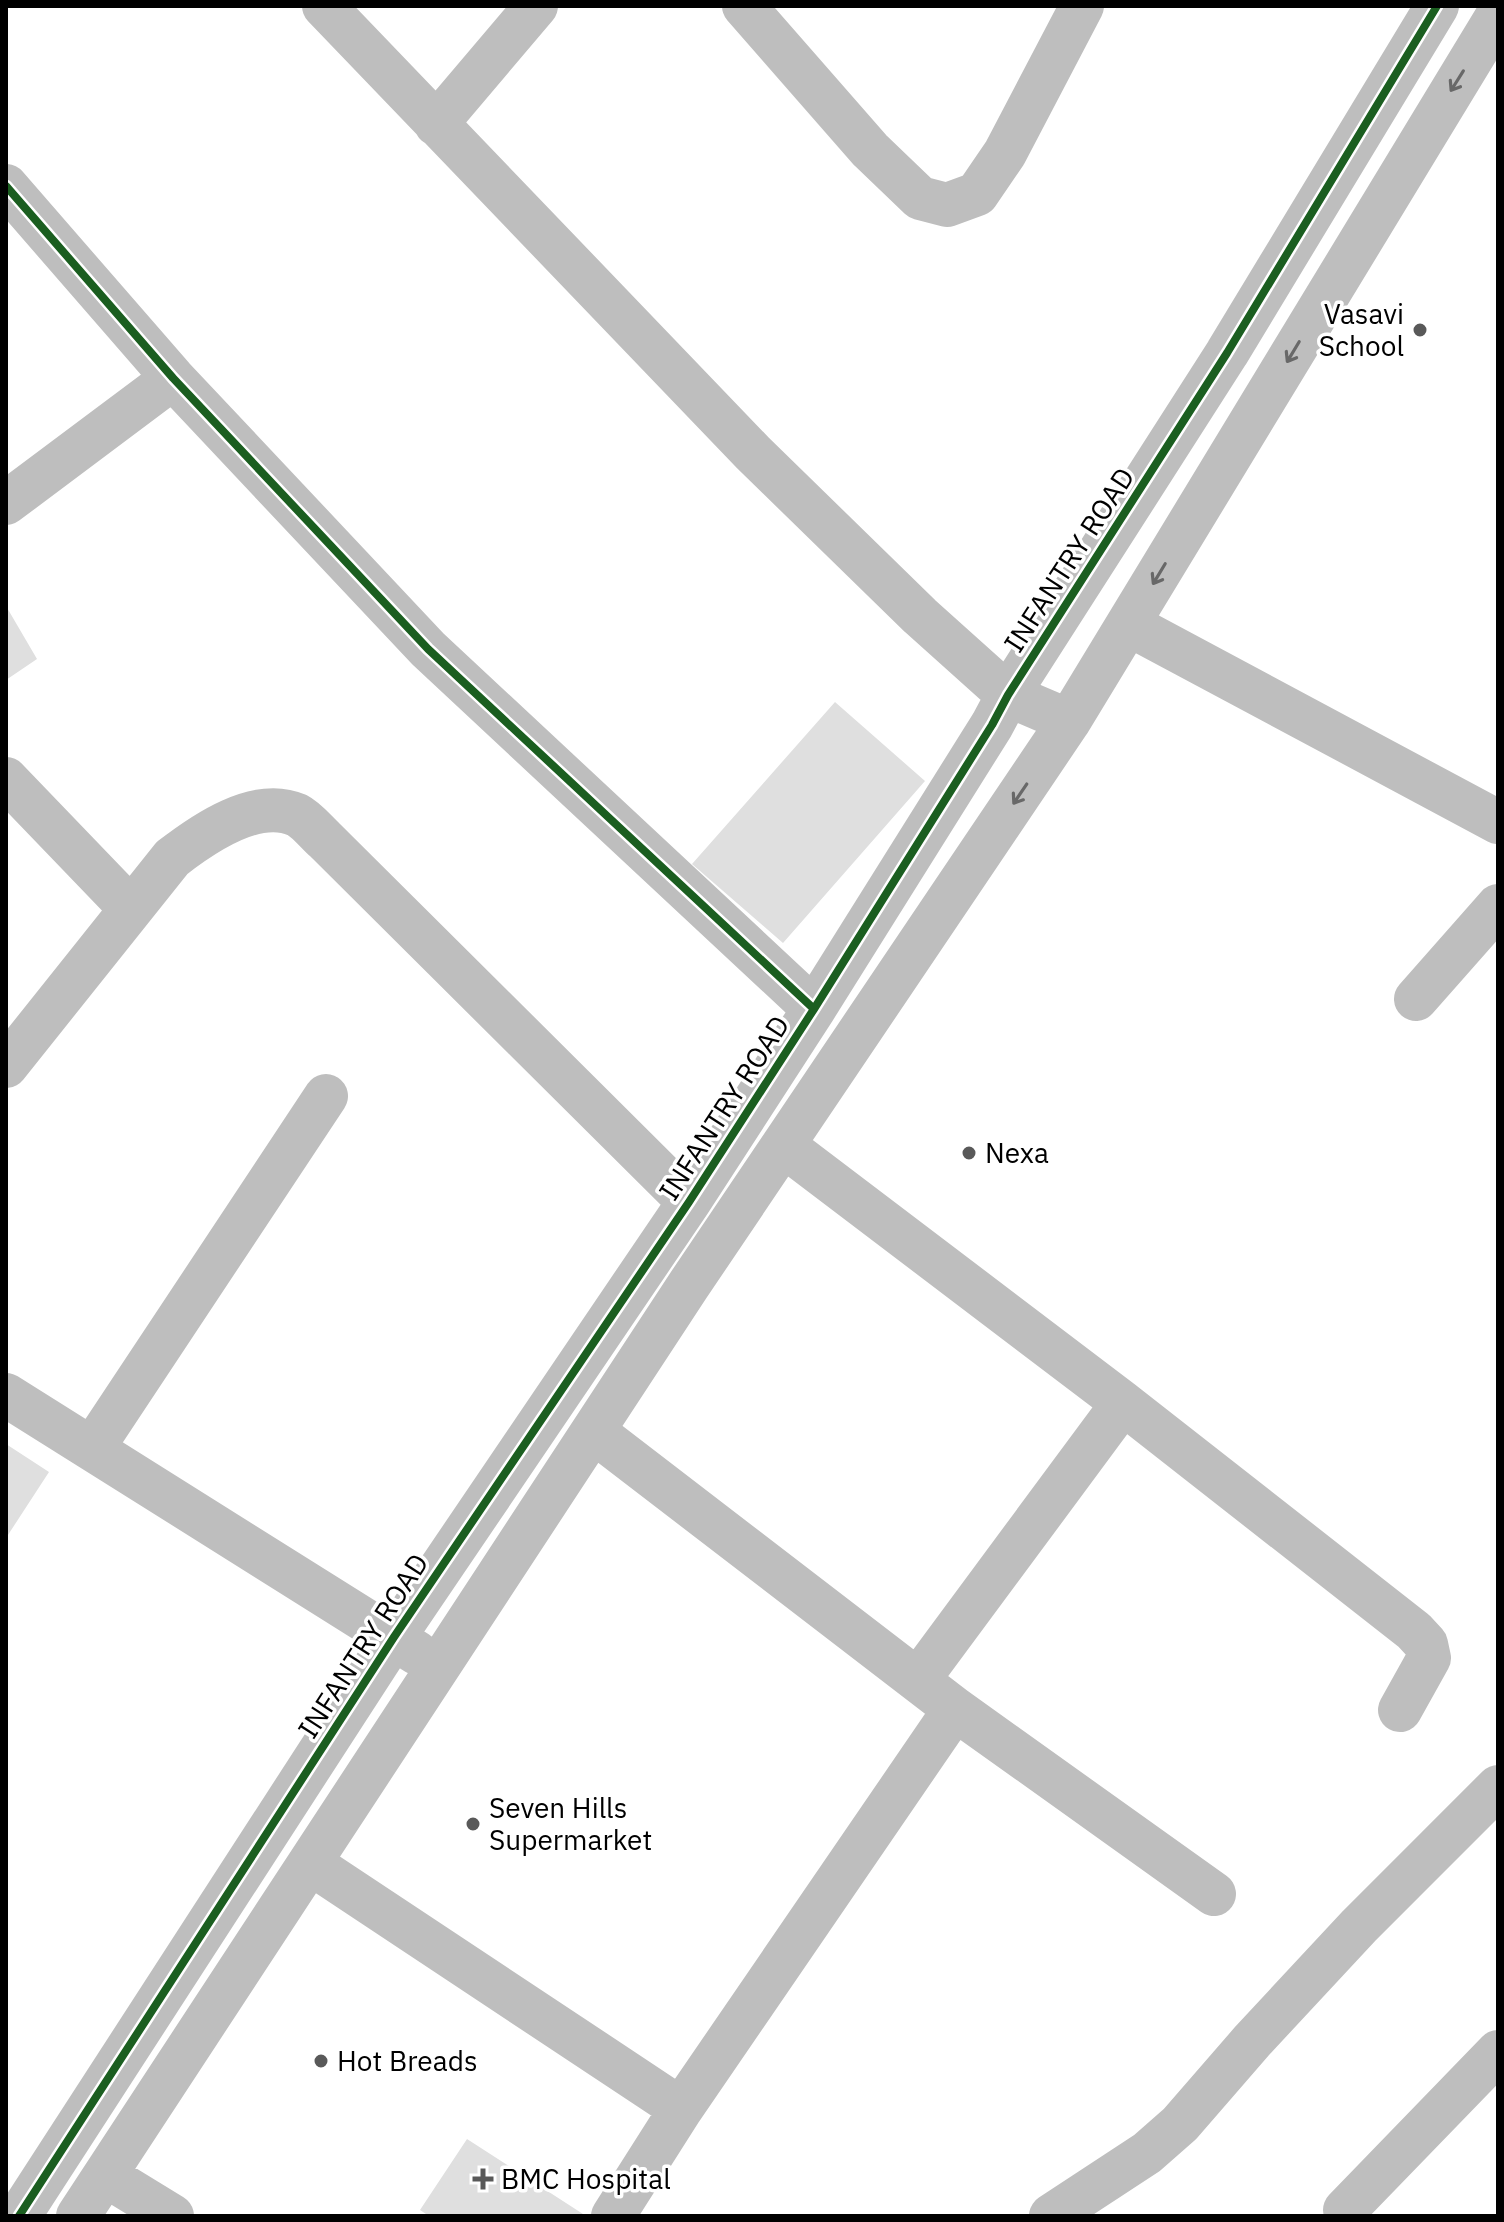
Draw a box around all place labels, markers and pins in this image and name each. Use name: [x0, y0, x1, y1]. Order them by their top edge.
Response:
place label: Vasavi School: [1319, 295, 1404, 364]
marker: Vasavi School: [1411, 321, 1429, 339]
place label: Nexa: [985, 1134, 1049, 1171]
marker: Nexa: [960, 1144, 978, 1162]
place label: Seven Hills Supermarket: [489, 1789, 652, 1858]
marker: Seven Hills Supermarket: [464, 1815, 482, 1833]
place label: Hot Breads: [337, 2042, 478, 2079]
marker: Hot Breads: [312, 2052, 330, 2070]
place label: BMC Hospital: [501, 2160, 671, 2197]
marker: BMC Hospital: [472, 2168, 494, 2190]

